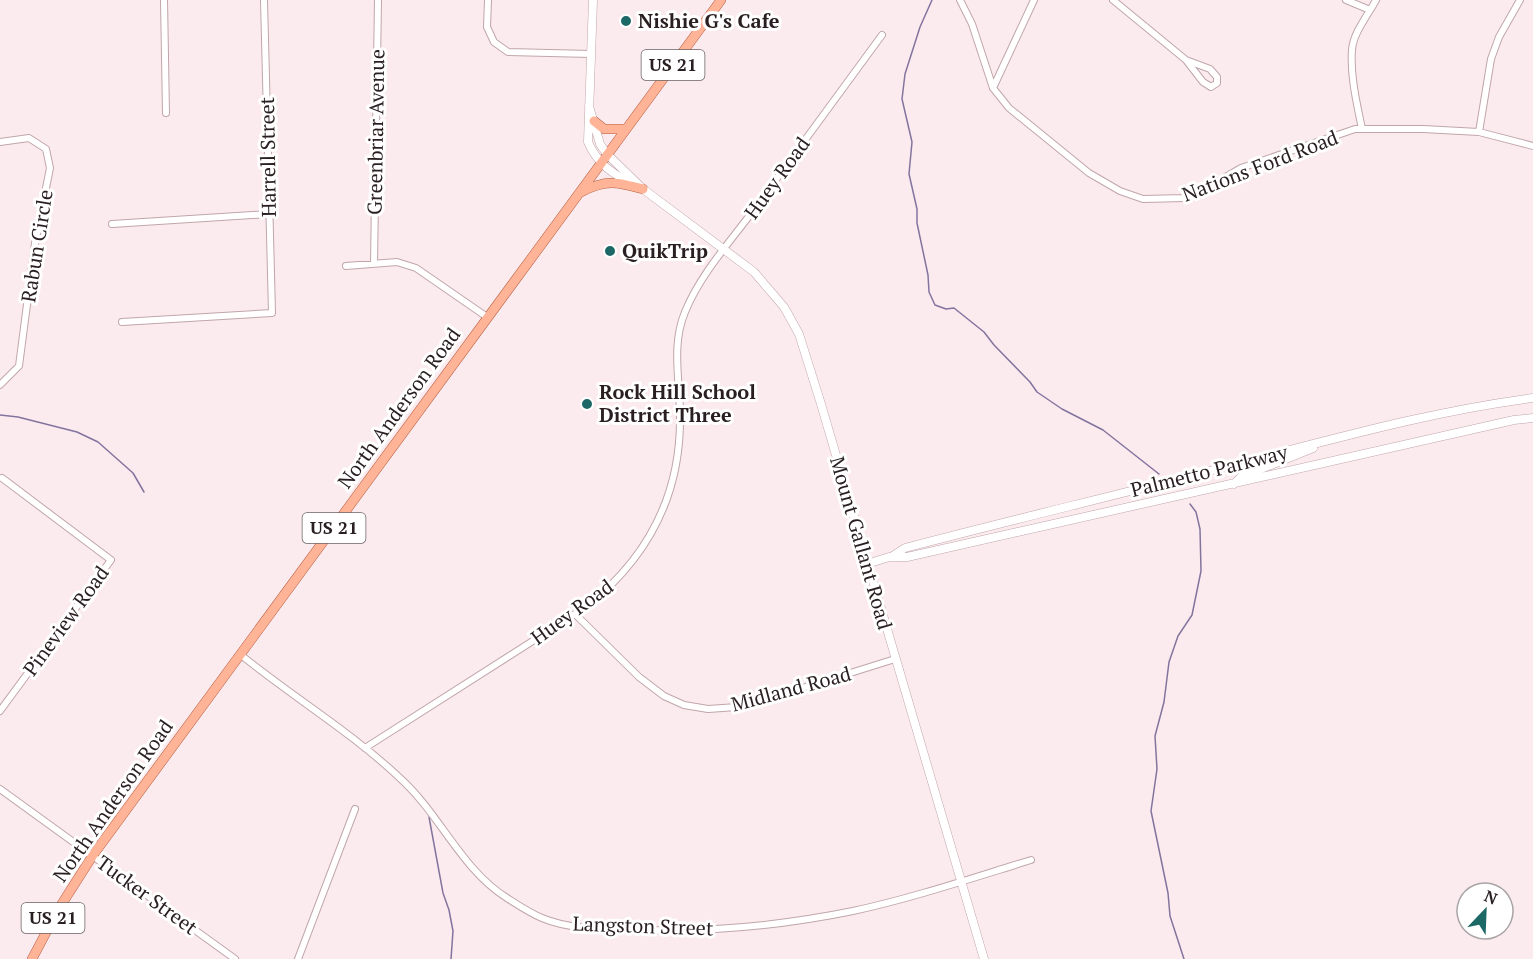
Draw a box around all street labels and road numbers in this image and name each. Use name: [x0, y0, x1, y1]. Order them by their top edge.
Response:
street label: Greenbriar Avenue: [361, 49, 390, 215]
road number: US 21: [642, 50, 704, 80]
street label: Harrell Street: [253, 96, 282, 217]
street label: Nations Ford Road: [1178, 123, 1342, 208]
street label: Huey Road: [738, 131, 816, 224]
street label: Rabun Circle: [14, 188, 59, 304]
street label: North Anderson Road: [331, 322, 466, 494]
street label: Palmetto Parkway: [1128, 438, 1291, 503]
street label: Mount Gallant Road: [824, 453, 899, 633]
road number: US 21: [302, 513, 366, 543]
street label: Pineview Road: [17, 560, 115, 681]
street label: Huey Road: [525, 573, 618, 651]
street label: Midland Road: [728, 660, 854, 717]
street label: North Anderson Road: [46, 714, 179, 887]
street label: Tucker Street: [91, 849, 204, 941]
road number: US 21: [22, 903, 84, 933]
street label: Langston Street: [572, 910, 714, 941]

